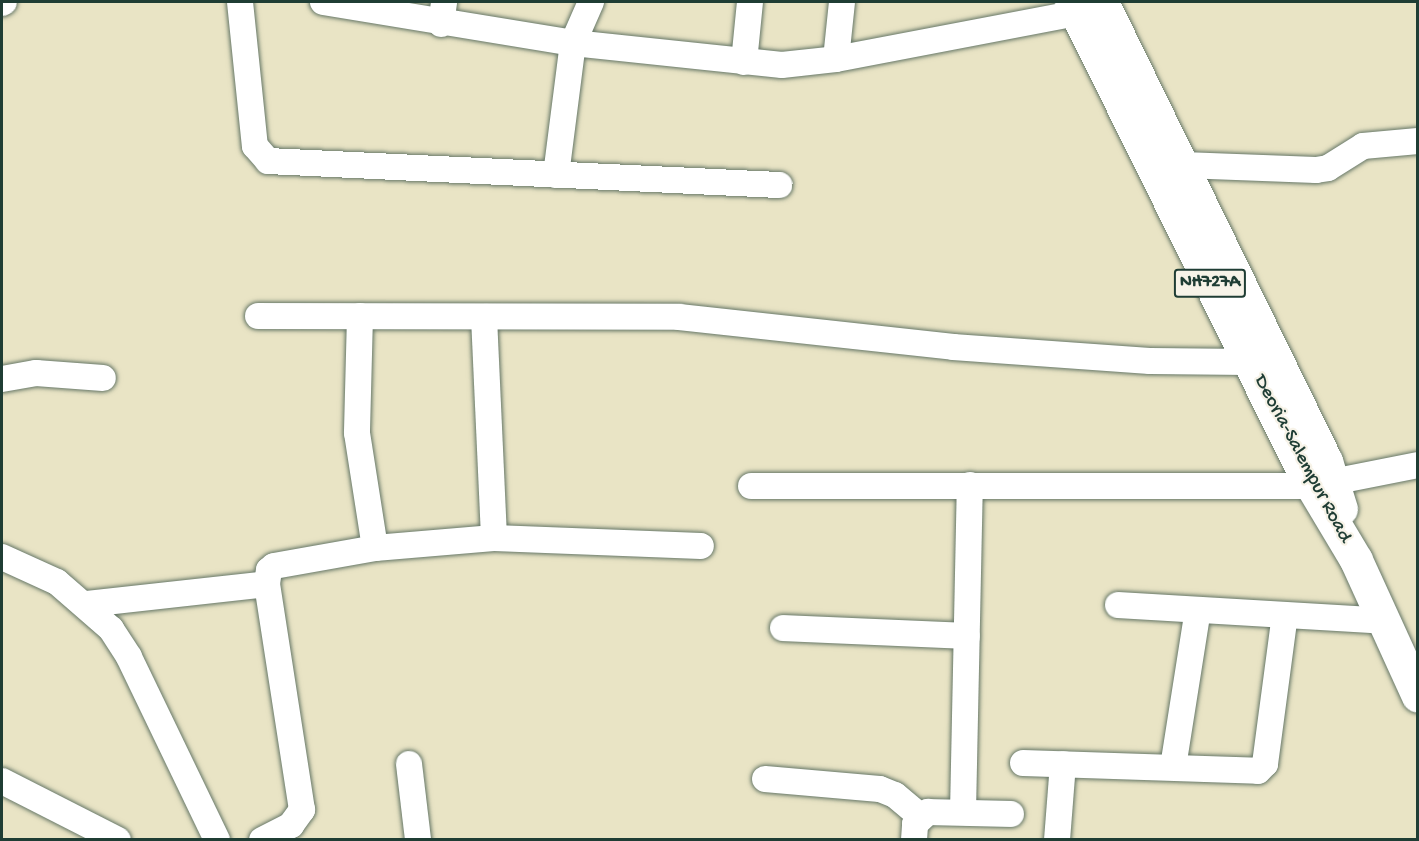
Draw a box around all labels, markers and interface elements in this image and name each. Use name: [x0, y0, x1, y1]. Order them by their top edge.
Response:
road number: NH727A: [1172, 268, 1248, 298]
street label: Deoria-Salempur Road: [1248, 371, 1356, 547]

